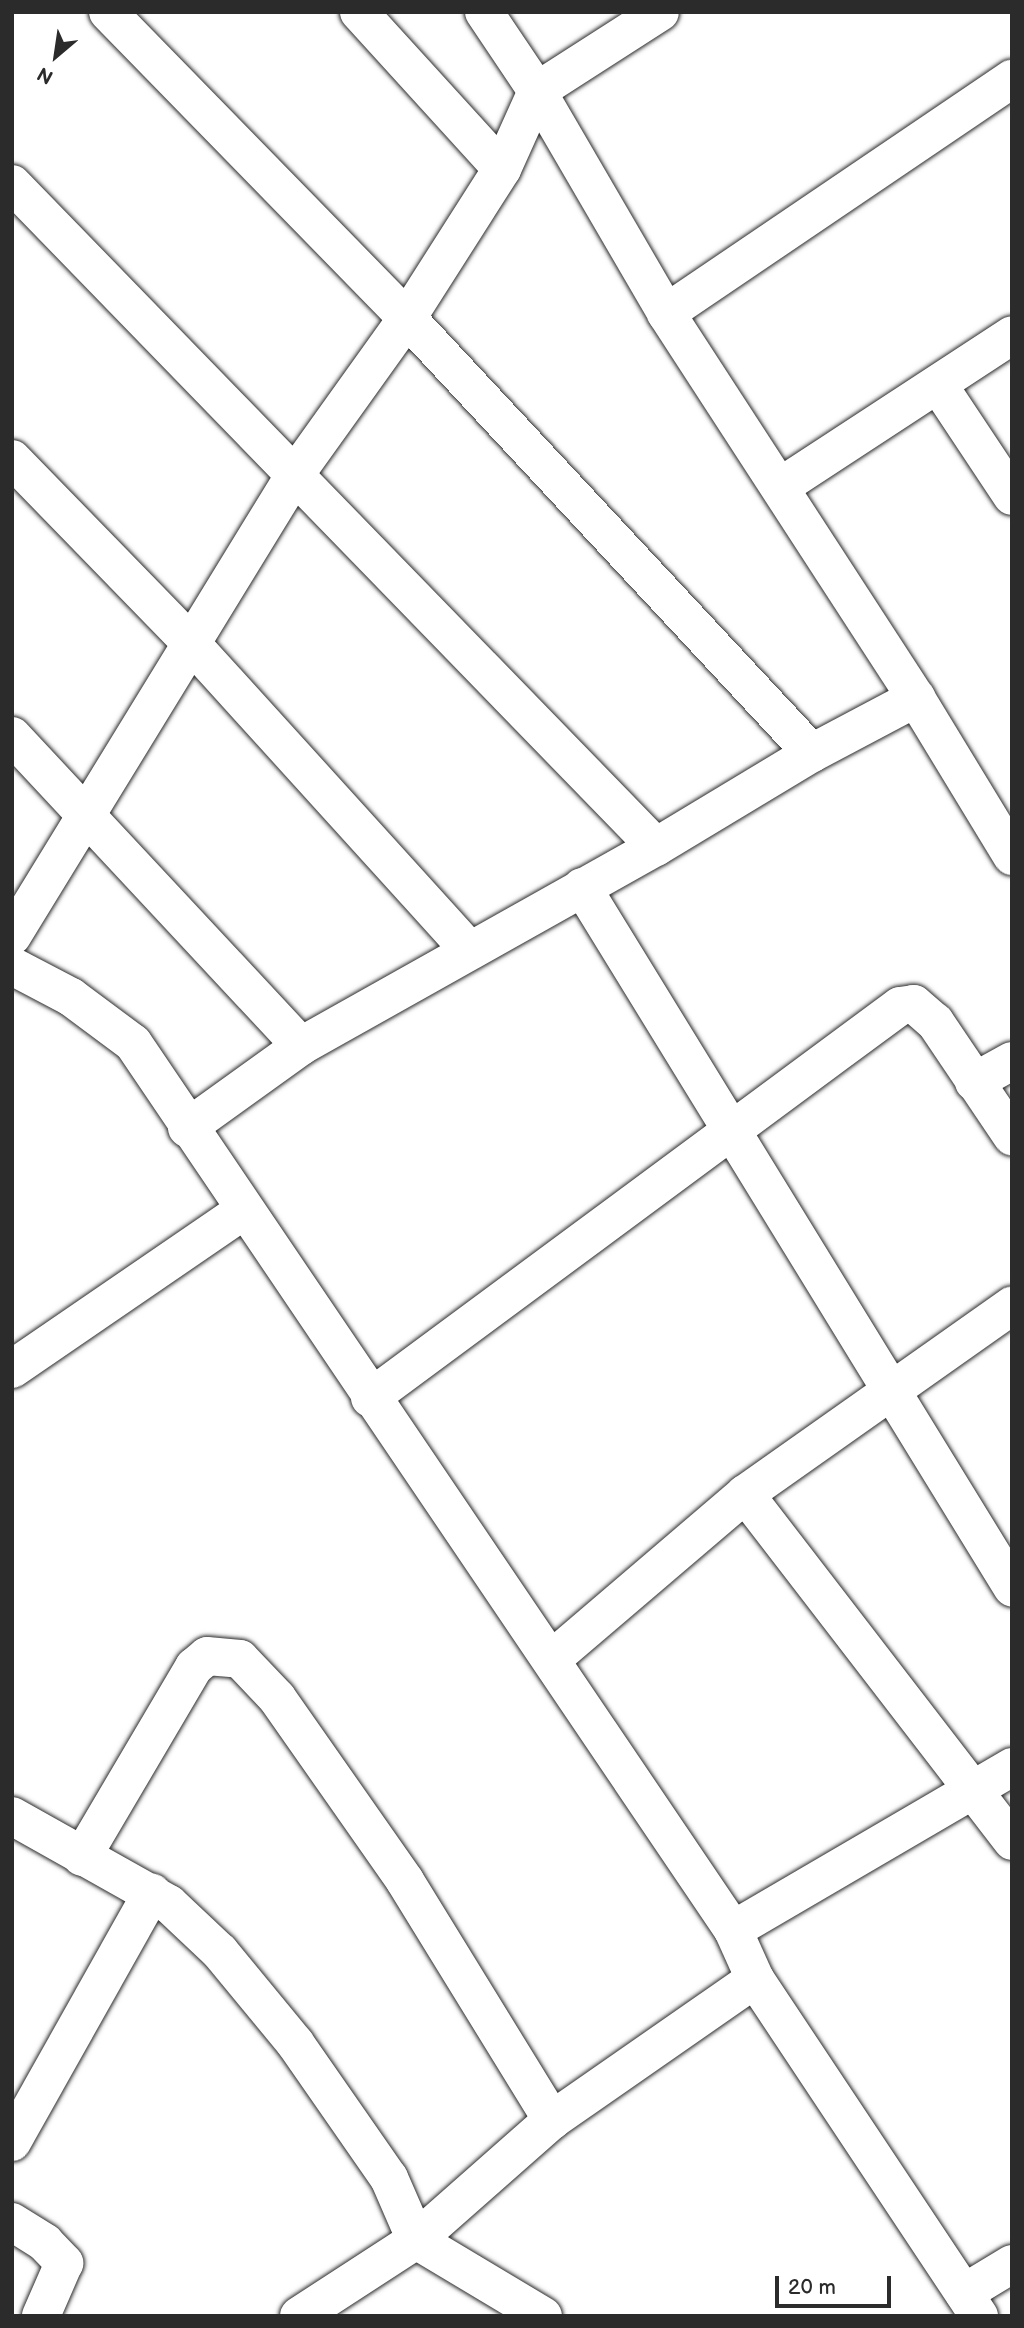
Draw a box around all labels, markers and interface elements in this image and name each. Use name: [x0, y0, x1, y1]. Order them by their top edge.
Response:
north arrow: [21, 21, 91, 91]
text: N: [34, 61, 57, 88]
scale bar: [779, 2262, 894, 2306]
text: 20 m: [788, 2275, 836, 2300]

